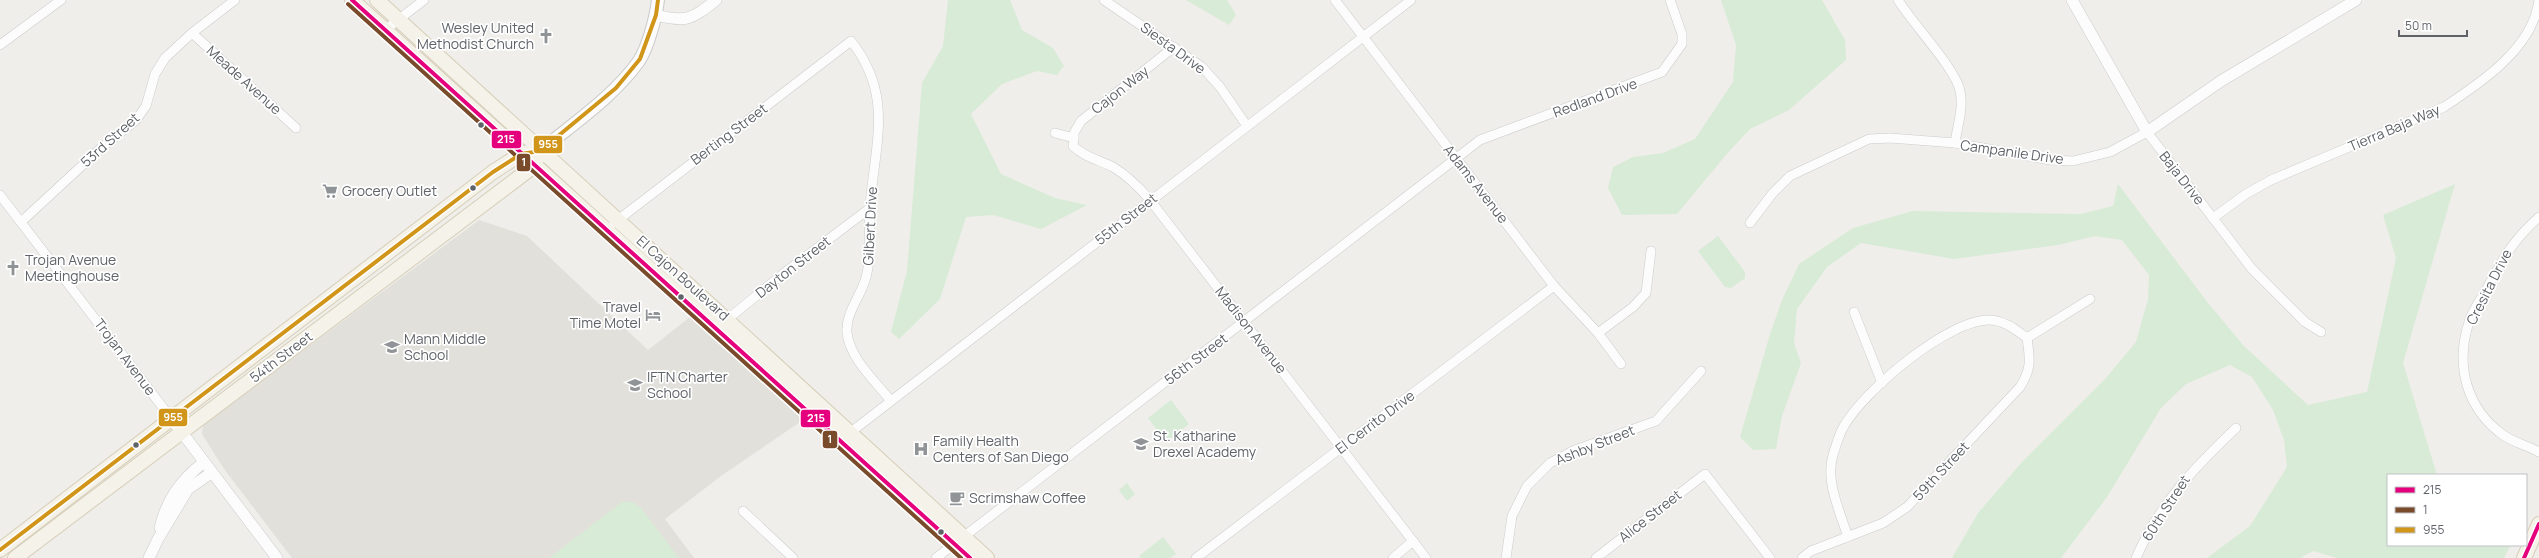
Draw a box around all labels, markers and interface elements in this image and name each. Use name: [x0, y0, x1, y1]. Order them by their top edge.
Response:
scale bar: [2399, 12, 2467, 38]
street label: Siesta Drive: [1137, 17, 1210, 78]
text: 50 m: [2405, 17, 2432, 34]
place label: Wesley United Methodist Church: [417, 18, 534, 53]
church icon: Wesley United Methodist Church: [537, 27, 555, 45]
street label: Meade Avenue: [203, 41, 286, 118]
street label: Cajon Way: [1087, 61, 1153, 118]
street label: Redland Drive: [1550, 73, 1640, 122]
street label: Berting Street: [687, 98, 771, 169]
street label: Tierra Baja Way: [2345, 99, 2443, 155]
street label: 53rd Street: [76, 108, 143, 171]
unlabelled marker: [476, 120, 486, 130]
line badge: 215: [491, 130, 522, 149]
text: 215: [497, 131, 515, 146]
line badge: 955: [533, 135, 563, 154]
street label: Campanile Drive: [1959, 135, 2065, 168]
text: 955: [538, 136, 558, 151]
street label: Adams Avenue: [1440, 140, 1513, 227]
street label: Baja Drive: [2155, 147, 2209, 208]
line badge: 1: [516, 153, 531, 172]
text: 1: [522, 154, 526, 169]
place label: Grocery Outlet: [342, 181, 437, 200]
supermarket icon: Grocery Outlet: [321, 182, 339, 200]
unlabelled marker: [468, 183, 478, 193]
street label: Gilbert Drive: [858, 186, 881, 266]
street label: 55th Street: [1091, 188, 1161, 249]
street label: El Cajon Boulevard: [633, 231, 734, 324]
street label: Dayton Street: [751, 231, 835, 302]
street label: Cresita Drive: [2461, 246, 2516, 328]
place label: Trojan Avenue Meetinghouse: [25, 250, 119, 285]
church icon: Trojan Avenue Meetinghouse: [4, 259, 22, 277]
street label: Madison Avenue: [1211, 282, 1291, 377]
unlabelled marker: [676, 292, 686, 302]
place label: Travel Time Motel: [570, 297, 641, 332]
hotel icon: Travel Time Motel: [644, 306, 662, 324]
street label: Trojan Avenue: [90, 315, 160, 399]
street label: 54th Street: [245, 326, 316, 387]
street label: 56th Street: [1160, 328, 1232, 389]
place label: Mann Middle School: [404, 329, 486, 364]
school or university icon: Mann Middle School: [383, 338, 401, 356]
place label: IFTN Charter School: [647, 367, 728, 402]
school or university icon: IFTN Charter School: [626, 376, 644, 394]
street label: El Cerrito Drive: [1331, 385, 1418, 458]
line badge: 955: [158, 408, 188, 427]
text: 955: [163, 409, 183, 424]
line badge: 215: [800, 409, 831, 428]
text: 215: [807, 410, 825, 425]
street label: Ashby Street: [1552, 420, 1638, 469]
place label: St. Katharine Drexel Academy: [1153, 426, 1257, 461]
line badge: 1: [822, 430, 838, 449]
text: 1: [828, 431, 832, 446]
place label: Family Health Centers of San Diego: [933, 431, 1069, 466]
school or university icon: St. Katharine Drexel Academy: [1132, 435, 1150, 453]
street label: 59th Street: [1908, 437, 1973, 504]
unlabelled marker: [131, 440, 141, 450]
hospital icon: Family Health Centers of San Diego: [912, 440, 930, 458]
street label: 60th Street: [2137, 471, 2194, 544]
legend: [2387, 474, 2527, 546]
text: 215: [2423, 481, 2442, 498]
street label: Alice Street: [1614, 485, 1685, 546]
place label: Scrimshaw Coffee: [969, 488, 1086, 507]
cafe icon: Scrimshaw Coffee: [948, 489, 966, 507]
text: 1: [2423, 501, 2428, 518]
text: 955: [2423, 521, 2444, 538]
unlabelled marker: [936, 527, 946, 537]

